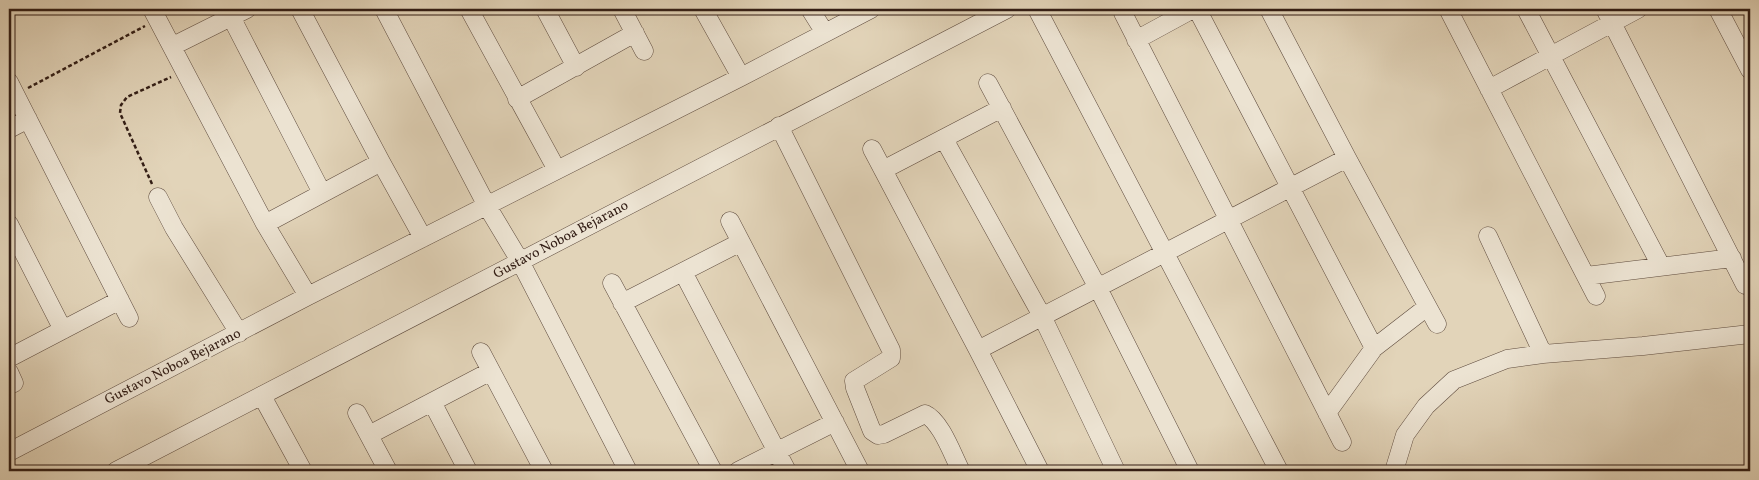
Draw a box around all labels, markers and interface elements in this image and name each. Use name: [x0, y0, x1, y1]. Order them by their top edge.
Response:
street label: Gustavo Noboa Bejarano: [490, 196, 632, 284]
street label: Gustavo Noboa Bejarano: [102, 324, 244, 410]

